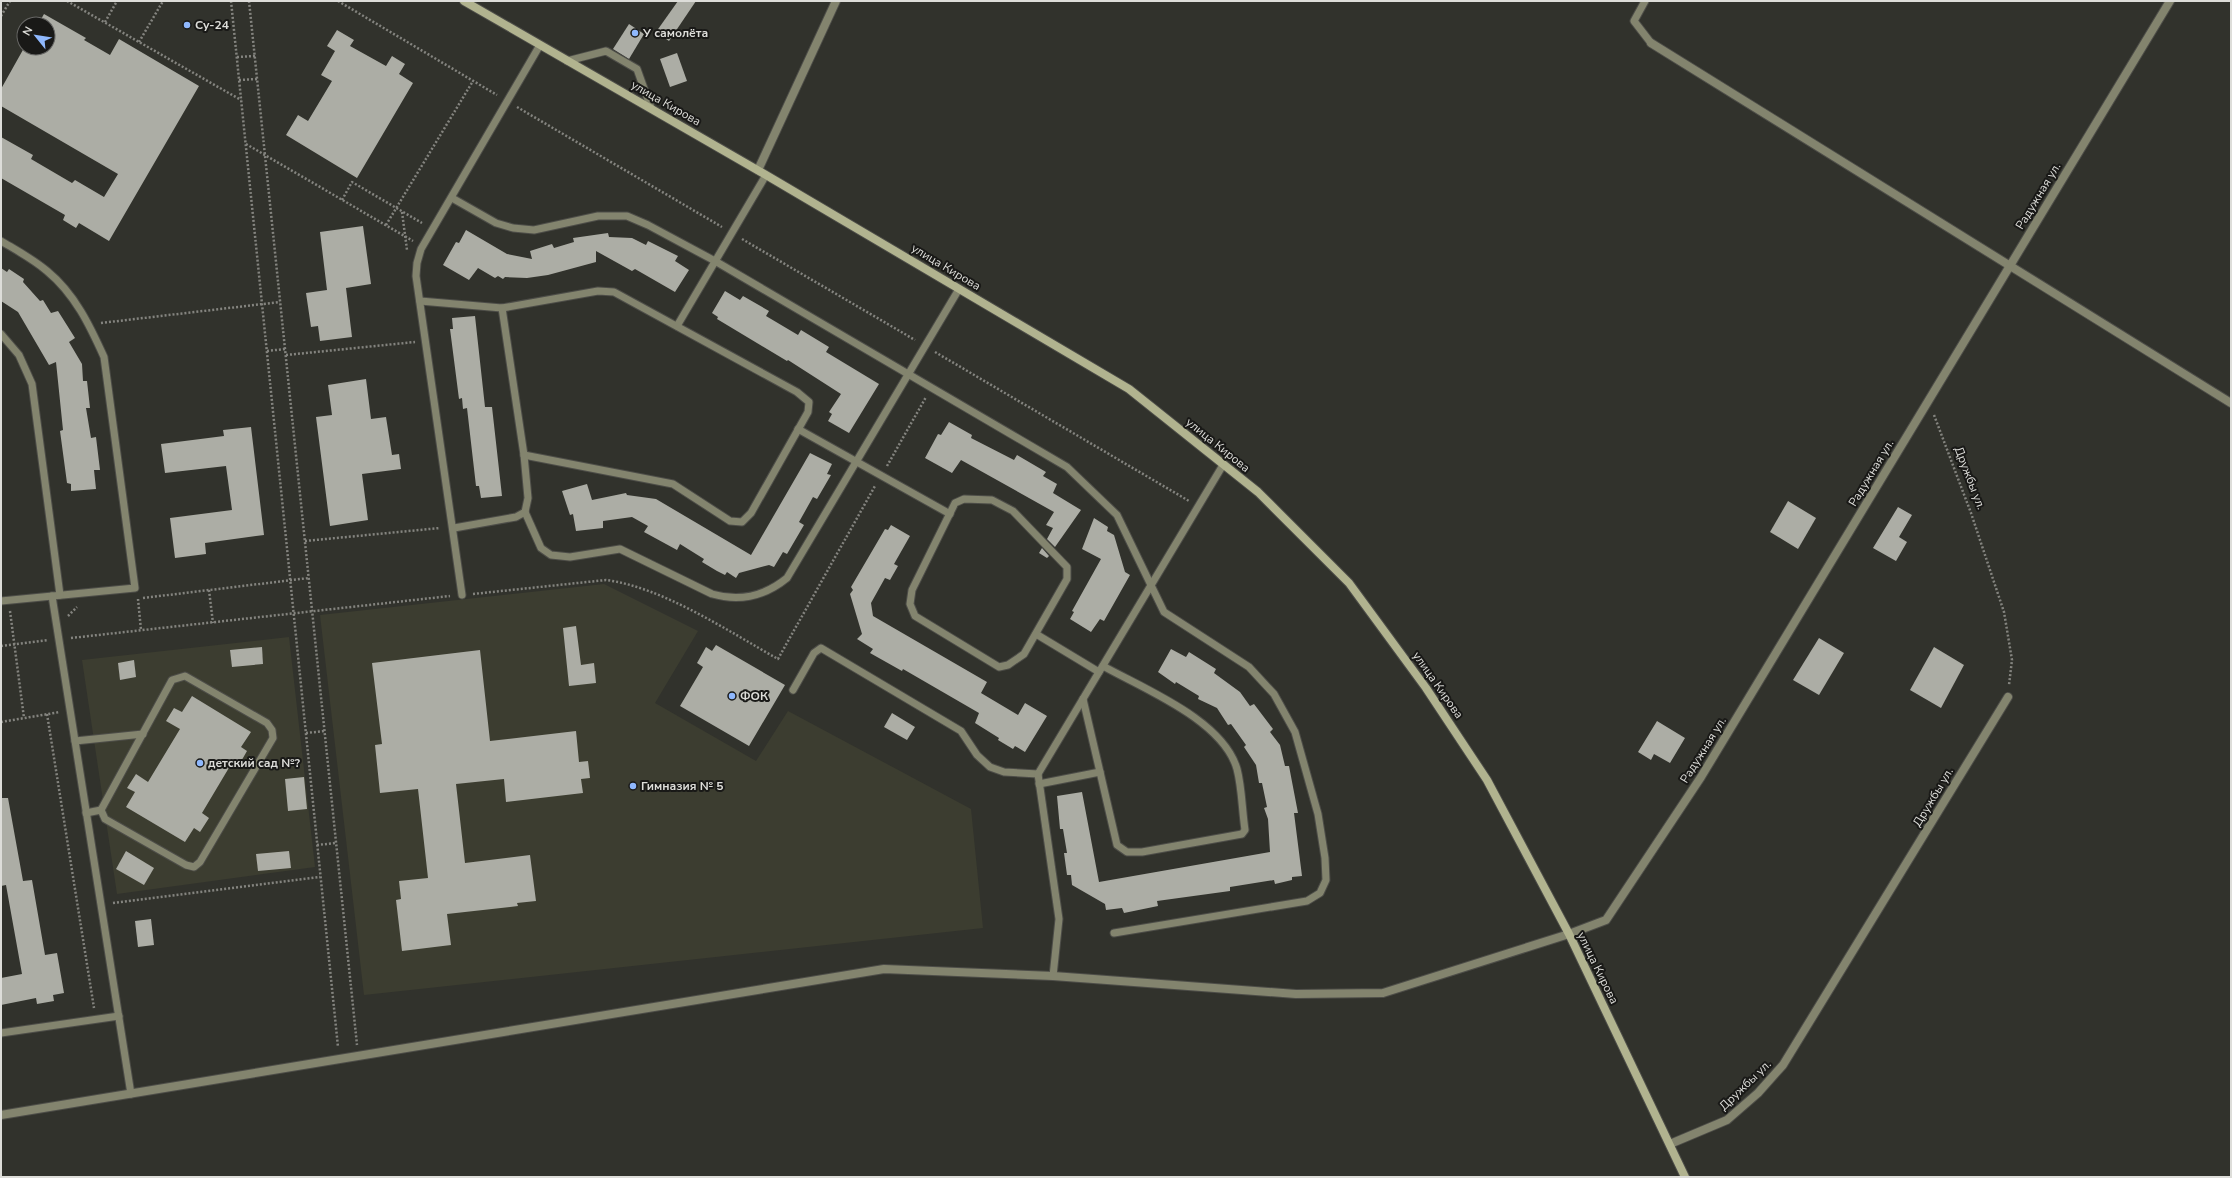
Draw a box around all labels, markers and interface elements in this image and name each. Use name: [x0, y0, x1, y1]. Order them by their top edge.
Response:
north arrow: [16, 16, 56, 56]
place label: Су-24: [195, 17, 229, 33]
marker: Су-24: [182, 20, 192, 30]
text: N: [19, 24, 36, 39]
place label: У самолёта: [642, 25, 708, 41]
marker: У самолёта: [630, 28, 640, 38]
street label: улица Кирова: [628, 77, 704, 129]
street label: Радужная ул.: [2012, 160, 2064, 232]
street label: улица Кирова: [908, 240, 984, 294]
street label: улица Кирова: [1183, 414, 1253, 476]
street label: Радужная ул.: [1845, 437, 1897, 509]
street label: Дружбы ул.: [1951, 444, 1989, 512]
street label: улица Кирова: [1409, 648, 1467, 722]
place label: ФОК: [740, 688, 769, 704]
marker: ФОК: [727, 691, 737, 701]
street label: Радужная ул.: [1676, 714, 1730, 786]
place label: детский сад №?: [208, 755, 300, 771]
marker: детский сад №?: [195, 758, 205, 768]
street label: Дружбы ул.: [1909, 764, 1957, 830]
place label: Гимназия № 5: [641, 778, 723, 794]
marker: Гимназия № 5: [628, 781, 638, 791]
street label: улица Кирова: [1574, 929, 1622, 1007]
street label: Дружбы ул.: [1716, 1056, 1774, 1114]

